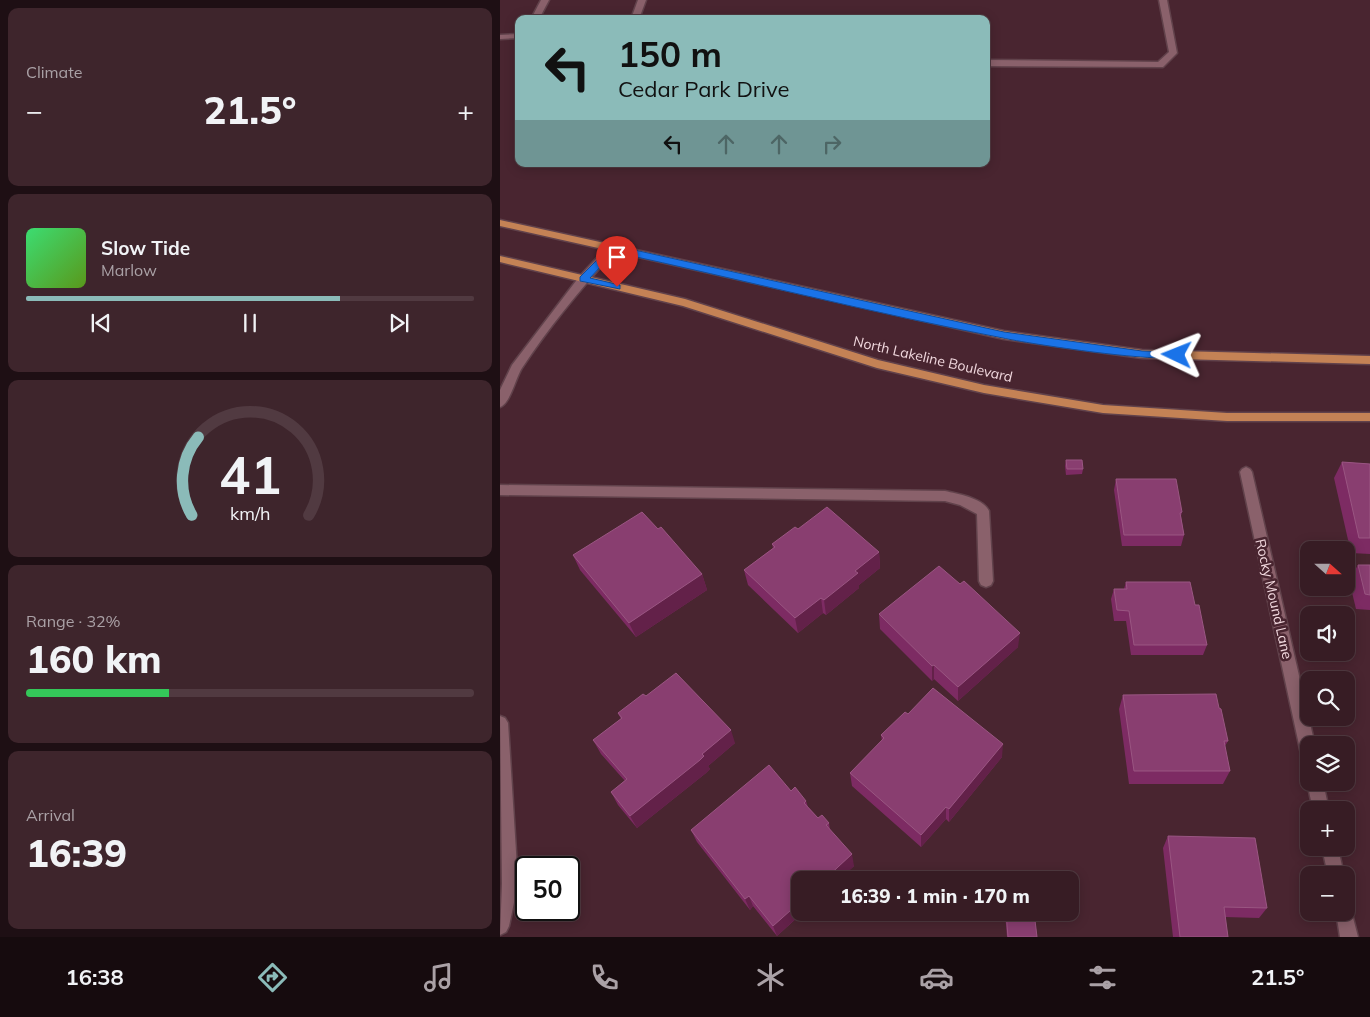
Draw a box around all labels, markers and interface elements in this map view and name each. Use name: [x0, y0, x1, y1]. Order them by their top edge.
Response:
text: 150 m: [618, 32, 722, 76]
icon: left: [535, 35, 600, 100]
text: Climate: [26, 62, 82, 82]
text: Cedar Park Drive: [618, 75, 790, 103]
text: 21.5°: [204, 86, 296, 134]
text: −: [26, 93, 43, 128]
text: +: [457, 93, 474, 128]
icon: left: [659, 130, 687, 158]
icon: ahead: [712, 130, 740, 158]
icon: ahead: [765, 130, 793, 158]
icon: right: [818, 130, 846, 158]
text: Slow Tide: [101, 236, 190, 260]
pin: [596, 236, 638, 287]
icon: arrive: [603, 243, 631, 271]
text: Marlow: [101, 260, 157, 280]
icon: previous: [87, 309, 115, 337]
icon: pause: [236, 309, 264, 337]
icon: next: [385, 309, 413, 337]
position arrow: [1150, 328, 1202, 380]
street label: North Lakeline Boulevard: [852, 332, 1014, 386]
text: 41: [219, 442, 281, 507]
text: km/h: [230, 502, 270, 524]
street label: Rocky Mound Lane: [1251, 537, 1297, 661]
north arrow: [1300, 541, 1355, 596]
map controls: [1300, 541, 1355, 921]
button: sound: [1300, 606, 1355, 661]
text: Range · 32%: [26, 611, 121, 631]
text: 160 km: [26, 635, 162, 683]
button: search: [1300, 671, 1355, 726]
button: layers: [1300, 736, 1355, 791]
button: +: [1300, 801, 1355, 856]
text: Arrival: [26, 805, 75, 825]
text: 16:39: [26, 829, 127, 877]
speed limit sign: 50: [515, 856, 580, 921]
button: −: [1300, 866, 1355, 921]
text: 16:39 · 1 min · 170 m: [840, 884, 1030, 908]
icon: directions: [255, 960, 290, 995]
icon: music: [421, 960, 456, 995]
icon: phone: [587, 960, 622, 995]
icon: climate: [753, 960, 788, 995]
icon: car: [919, 960, 954, 995]
icon: filters: [1085, 960, 1120, 995]
text: 16:38: [66, 963, 124, 991]
text: 21.5°: [1251, 963, 1304, 991]

